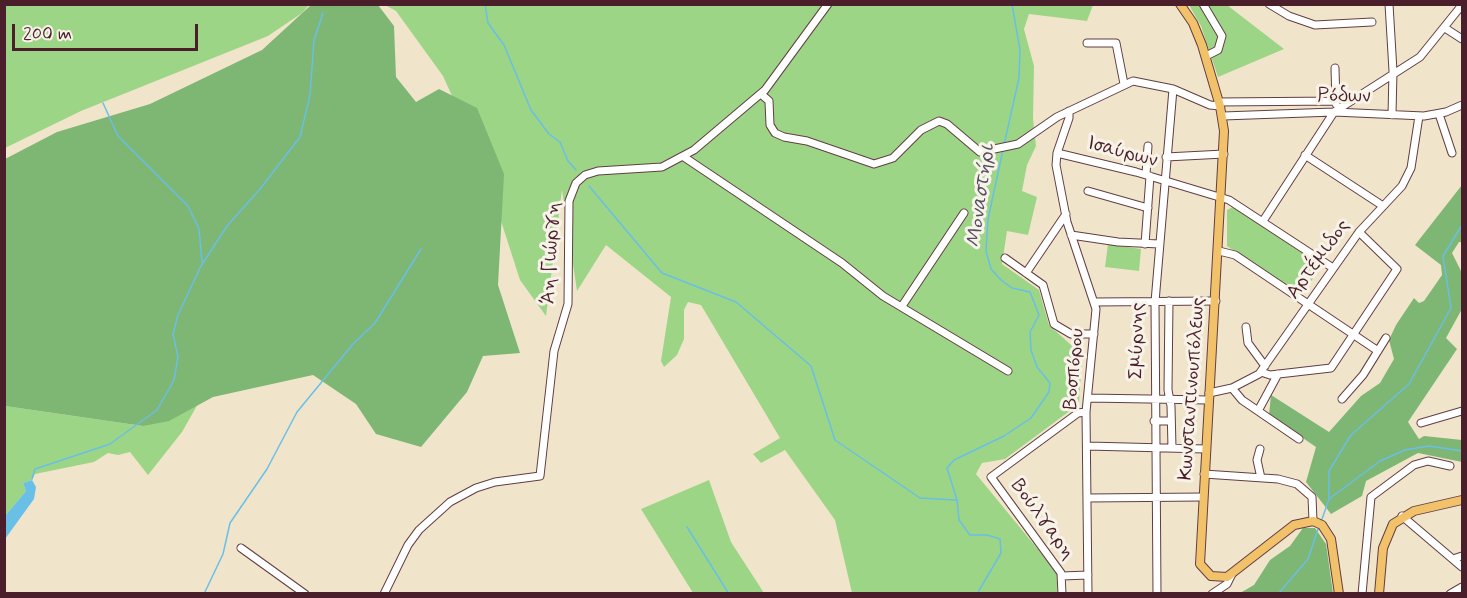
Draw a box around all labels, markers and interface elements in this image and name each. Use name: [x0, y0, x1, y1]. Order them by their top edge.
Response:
scale bar: [15, 12, 201, 50]
text: 200 m: [23, 22, 72, 46]
street label: Ρόδων: [1317, 85, 1371, 109]
street label: Ισαύρων: [1084, 132, 1160, 174]
water label: Μοναστήρι: [962, 143, 1002, 249]
street label: Άη Γιώργη: [537, 201, 567, 305]
street label: Αρτέμιδος: [1282, 215, 1356, 305]
street label: Κωνσταντινουπόλεως: [1175, 297, 1211, 481]
street label: Σμύρνης: [1125, 302, 1151, 380]
street label: Βοσπόρου: [1060, 327, 1090, 411]
street label: Βούλγαρη: [1005, 475, 1079, 565]

